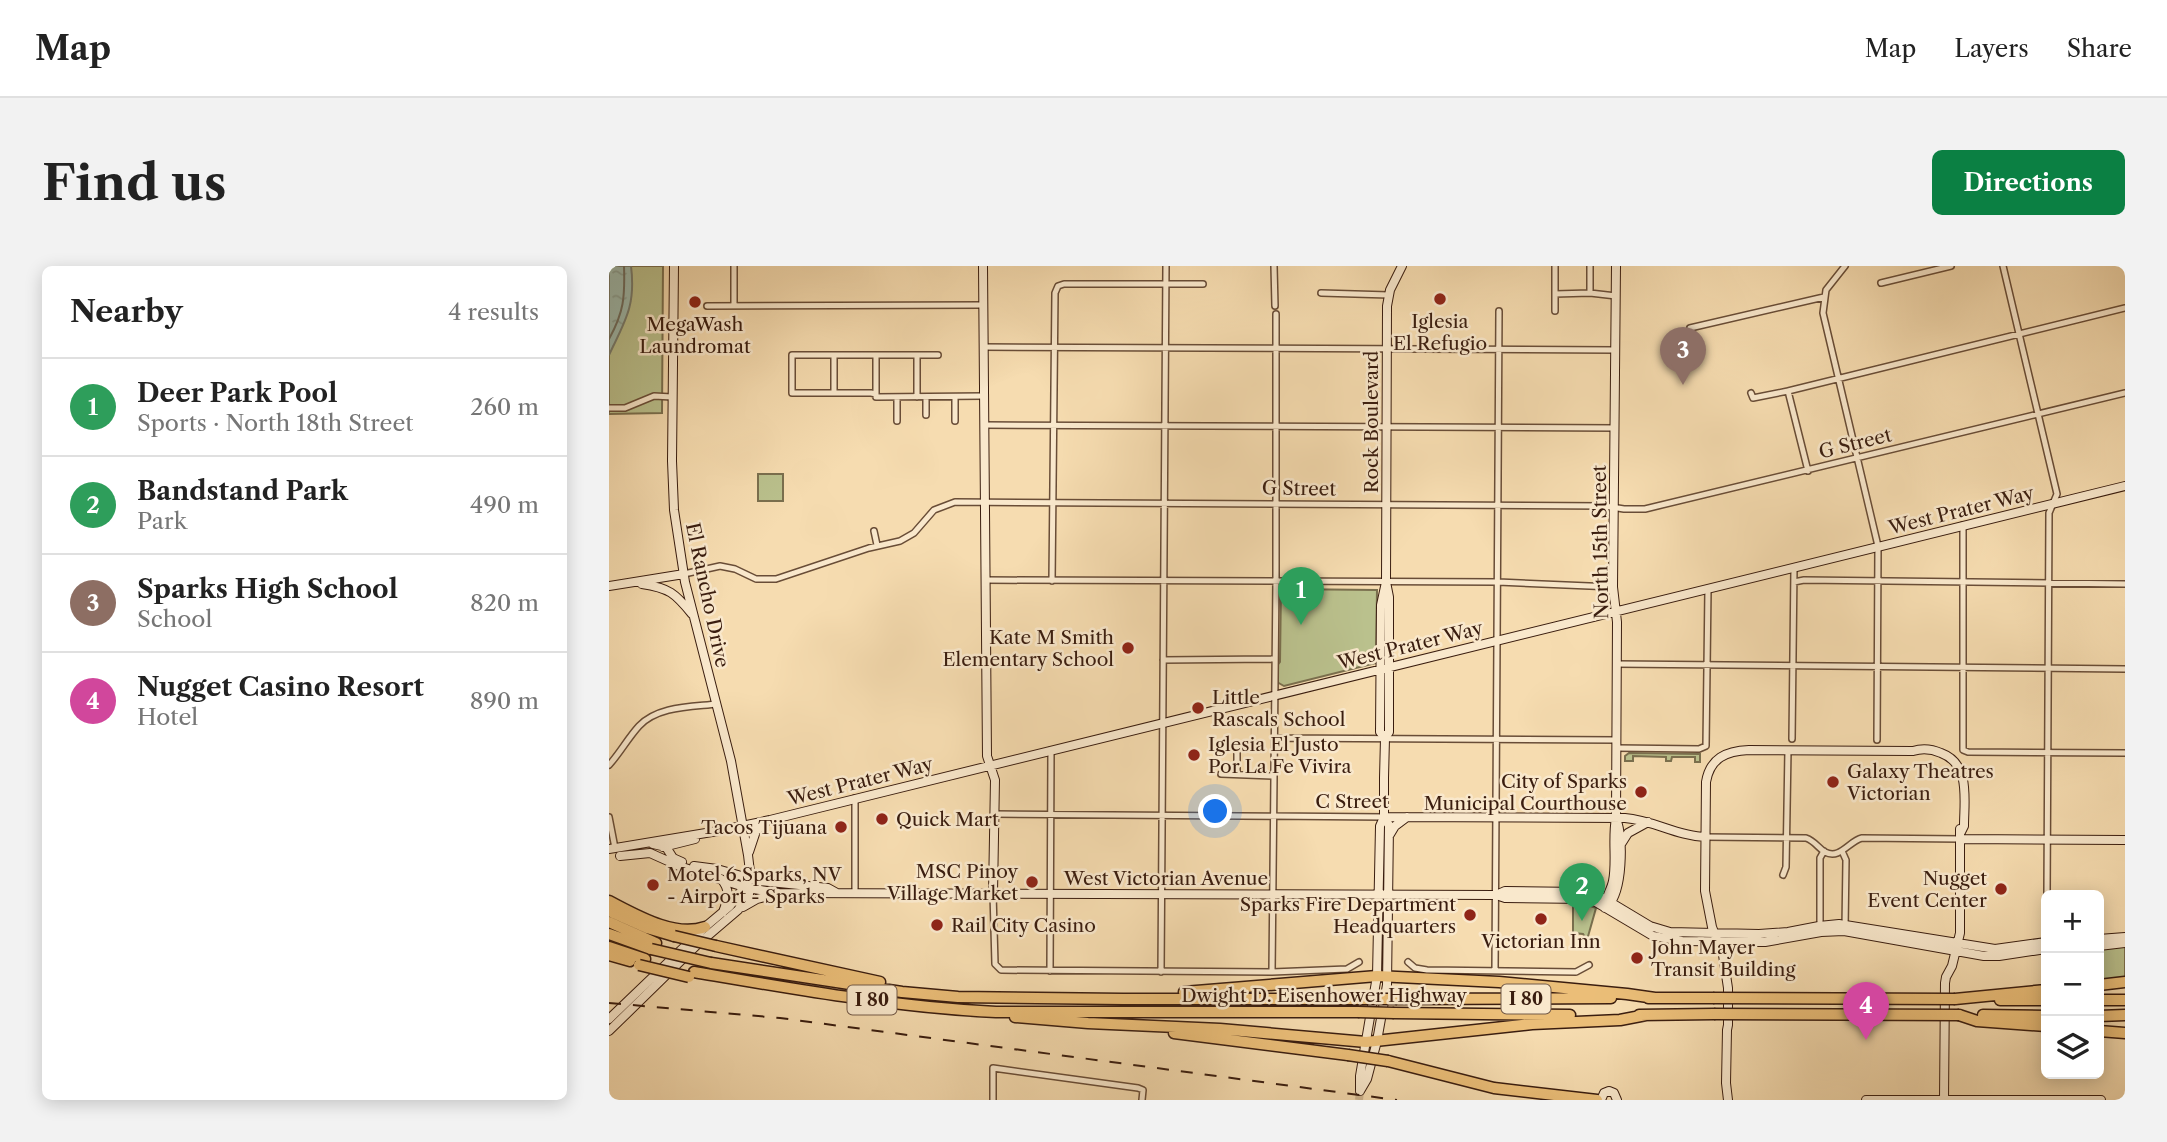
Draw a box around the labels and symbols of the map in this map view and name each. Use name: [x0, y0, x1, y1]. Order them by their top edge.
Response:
marker: Iglesia El Refugio: [1432, 291, 1448, 307]
marker: MegaWash Laundromat: [687, 294, 703, 310]
place label: Iglesia El Refugio: [1393, 310, 1487, 355]
place label: MegaWash Laundromat: [639, 313, 751, 358]
pin: 3: [1660, 327, 1706, 385]
street label: Rock Boulevard: [1360, 350, 1383, 493]
street label: G Street: [1816, 423, 1894, 464]
street label: North 15th Street: [1588, 464, 1613, 619]
street label: G Street: [1262, 476, 1337, 501]
street label: West Prater Way: [1885, 481, 2037, 540]
street label: El Rancho Drive: [681, 521, 734, 670]
pin: 1: [1278, 567, 1324, 625]
street label: West Prater Way: [1334, 616, 1486, 675]
place label: Kate M Smith Elementary School: [942, 626, 1114, 671]
marker: Kate M Smith Elementary School: [1120, 640, 1136, 656]
place label: Little Rascals School: [1212, 686, 1346, 731]
marker: Little Rascals School: [1190, 700, 1206, 716]
place label: Iglesia El Justo Por La Fe Vivira: [1208, 733, 1352, 778]
marker: Iglesia El Justo Por La Fe Vivira: [1186, 747, 1202, 763]
street label: West Prater Way: [784, 752, 936, 811]
place label: Galaxy Theatres Victorian: [1846, 760, 1994, 805]
place label: City of Sparks Municipal Courthouse: [1424, 770, 1627, 815]
marker: Galaxy Theatres Victorian: [1825, 774, 1841, 790]
marker: City of Sparks Municipal Courthouse: [1633, 784, 1649, 800]
street label: C Street: [1315, 790, 1389, 813]
your location: [1198, 794, 1232, 828]
place label: Quick Mart: [896, 808, 999, 831]
marker: Quick Mart: [874, 811, 890, 827]
place label: Tacos Tijuana: [701, 816, 827, 839]
marker: Tacos Tijuana: [833, 819, 849, 835]
place label: MSC Pinoy Village Market: [886, 860, 1018, 905]
place label: Motel 6 Sparks, NV - Airport - Sparks: [667, 863, 843, 908]
pin: 2: [1559, 863, 1605, 921]
street label: West Victorian Avenue: [1063, 867, 1268, 890]
place label: Nugget Event Center: [1867, 867, 1987, 912]
marker: MSC Pinoy Village Market: [1024, 874, 1040, 890]
marker: Motel 6 Sparks, NV - Airport - Sparks: [645, 877, 661, 893]
marker: Nugget Event Center: [1993, 881, 2009, 897]
place label: Sparks Fire Department Headquarters: [1240, 893, 1456, 938]
marker: Sparks Fire Department Headquarters: [1462, 907, 1478, 923]
marker: Victorian Inn: [1533, 911, 1549, 927]
place label: Rail City Casino: [951, 914, 1096, 937]
marker: Rail City Casino: [929, 917, 945, 933]
place label: Victorian Inn: [1480, 930, 1601, 953]
place label: John Mayer Transit Building: [1648, 936, 1796, 981]
marker: John Mayer Transit Building: [1629, 950, 1645, 966]
pin: 4: [1843, 982, 1889, 1040]
street label: Dwight D. Eisenhower Highway: [1181, 984, 1467, 1007]
road number: I 80: [1501, 984, 1551, 1014]
road number: I 80: [847, 986, 897, 1014]

